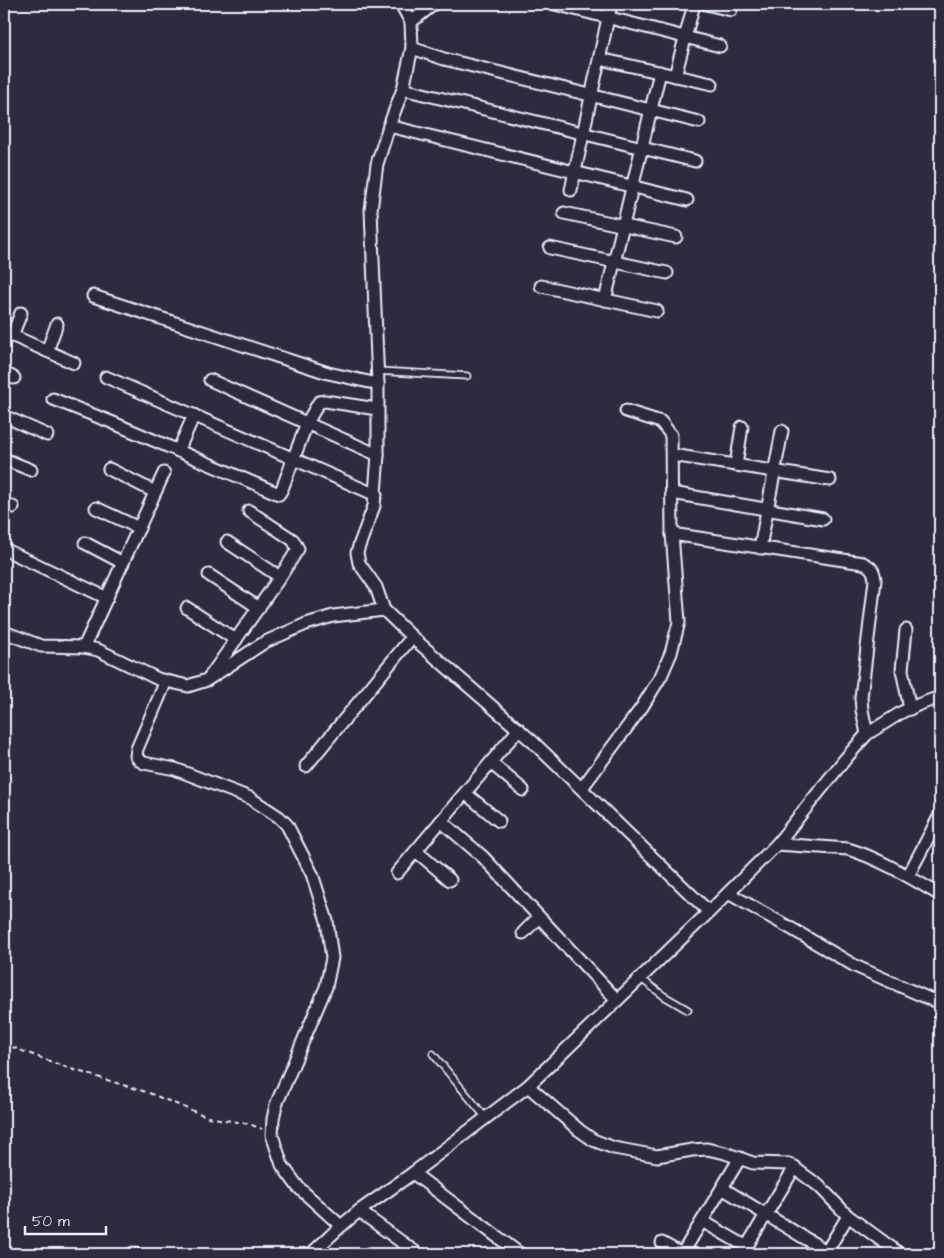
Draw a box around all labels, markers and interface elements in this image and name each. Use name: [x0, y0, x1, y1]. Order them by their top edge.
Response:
scale bar: [25, 1203, 106, 1235]
text: 50 m: [32, 1211, 70, 1232]

